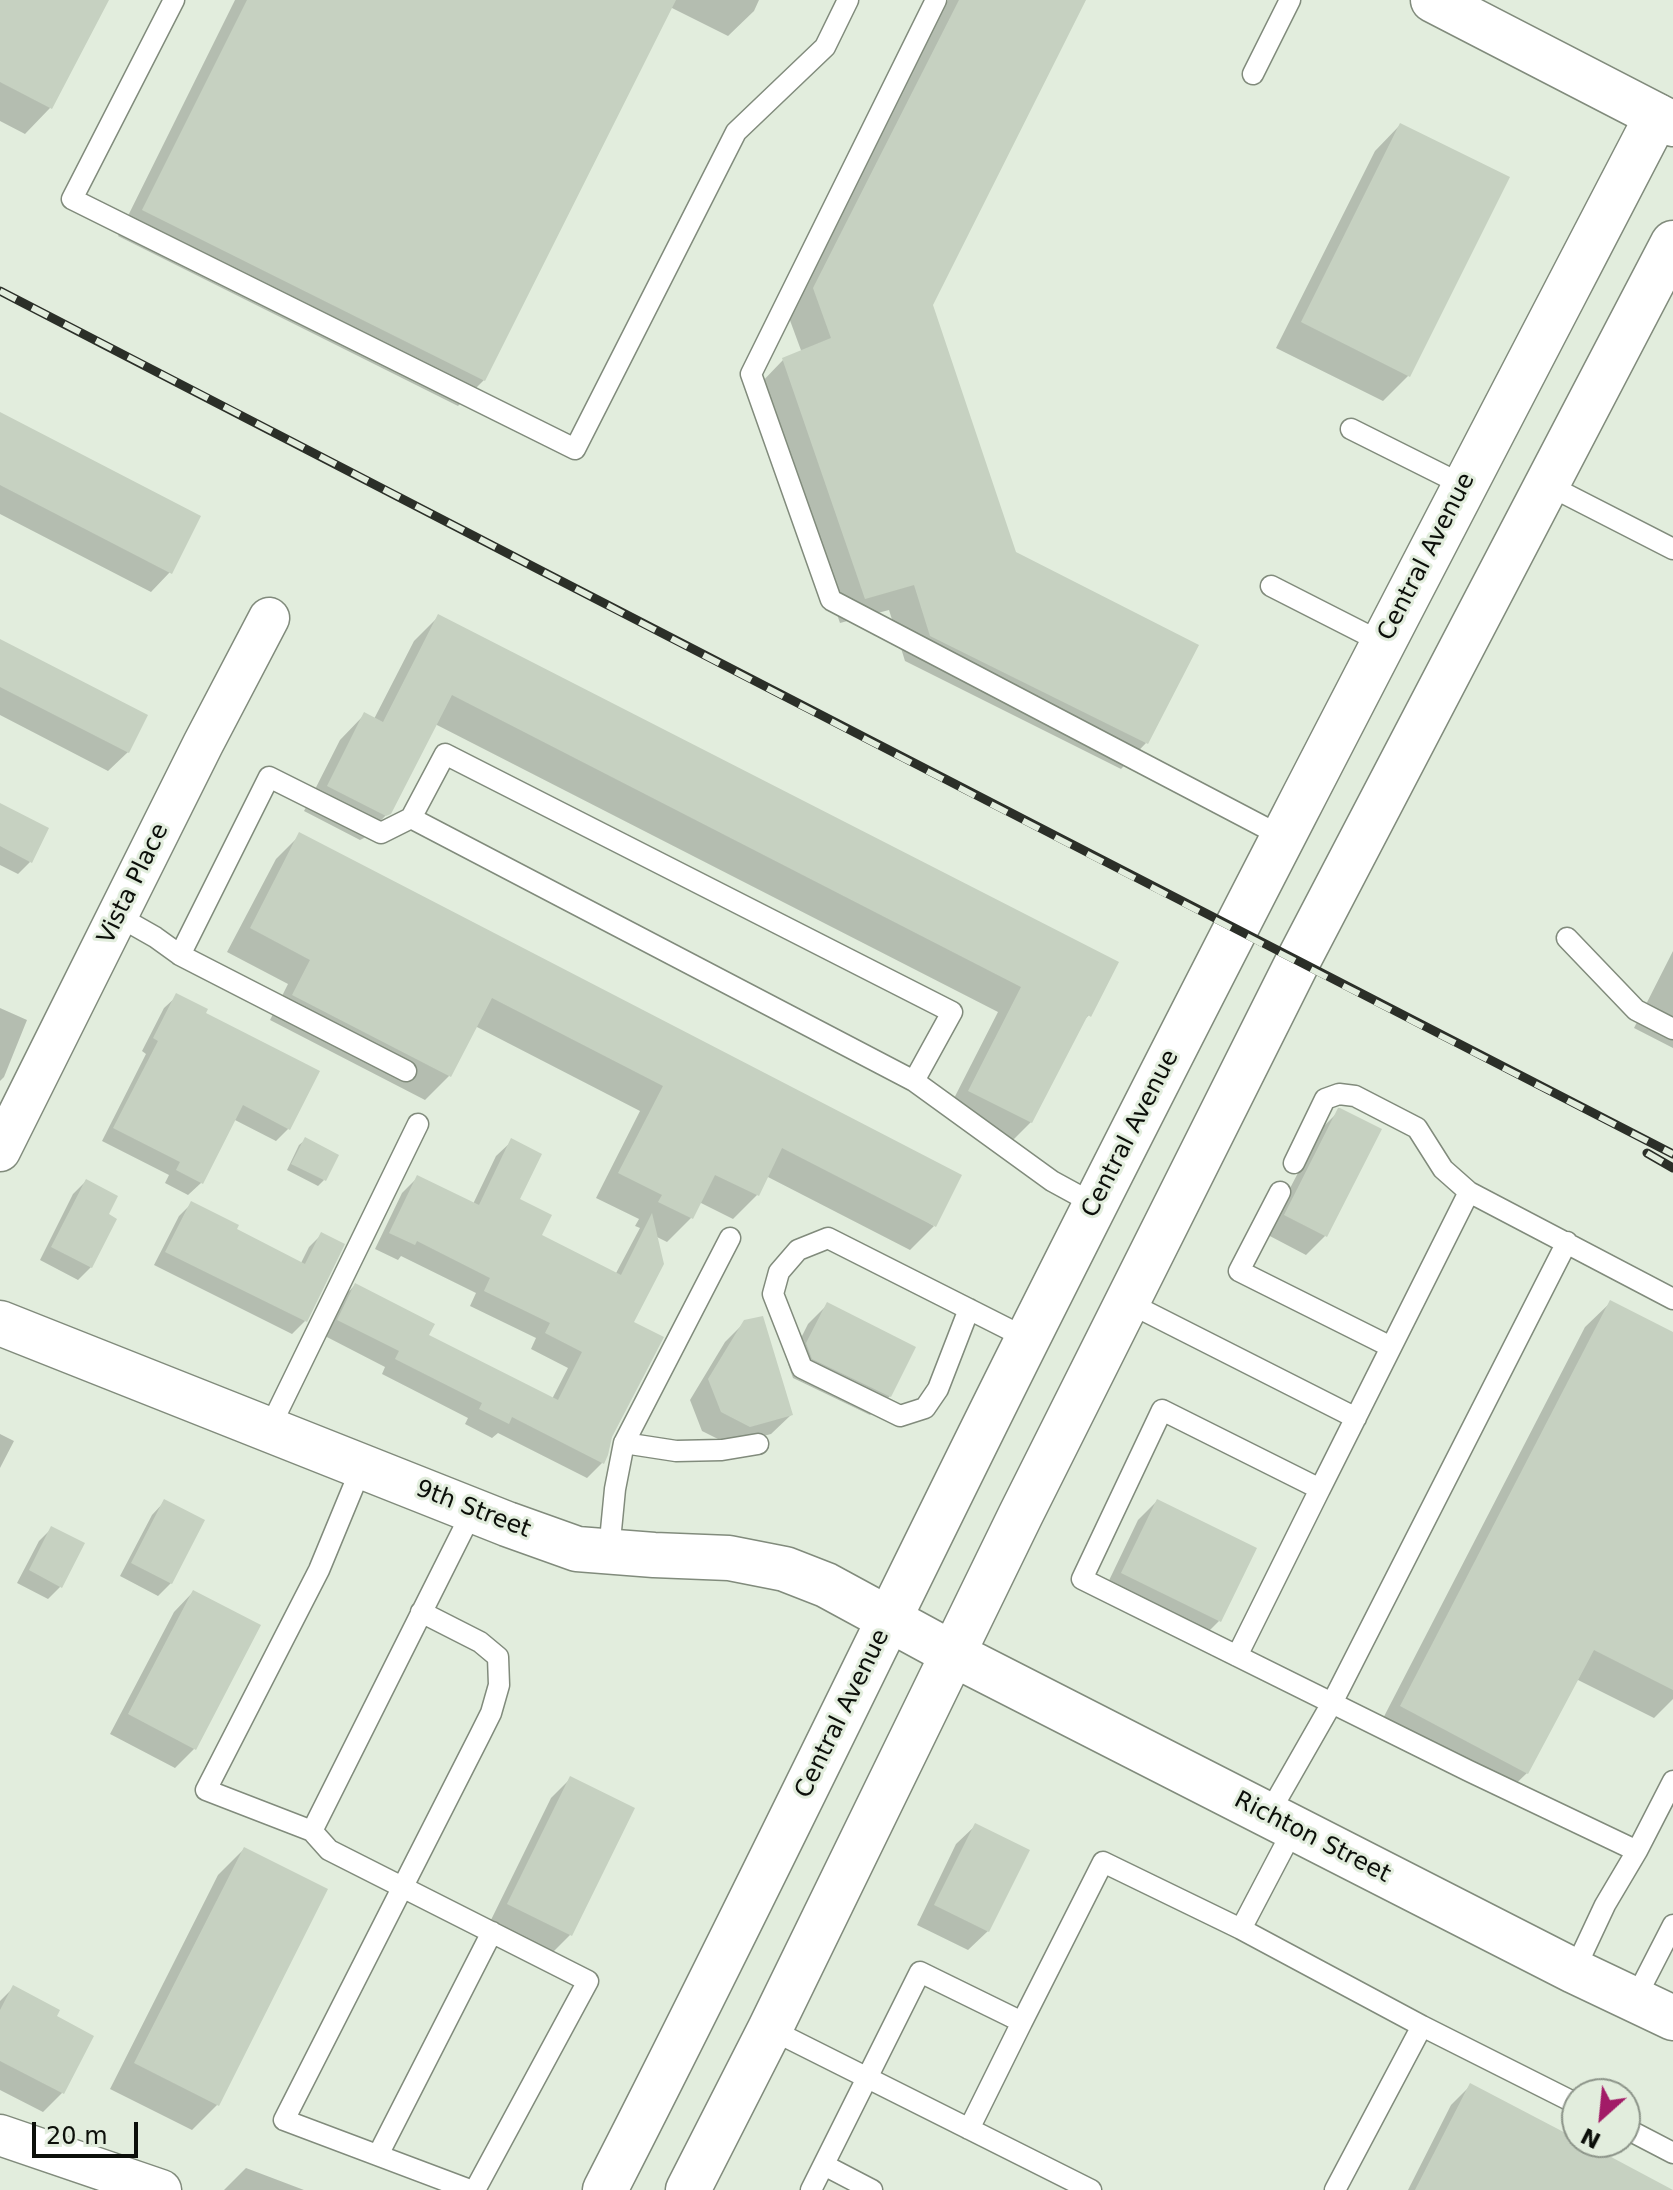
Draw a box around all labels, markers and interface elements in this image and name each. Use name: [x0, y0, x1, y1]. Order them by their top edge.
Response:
street label: Central Avenue: [1372, 468, 1482, 646]
street label: Vista Place: [92, 819, 176, 949]
street label: Central Avenue: [1076, 1045, 1186, 1223]
street label: 9th Street: [412, 1475, 534, 1545]
street label: Central Avenue: [790, 1625, 896, 1803]
street label: Richton Street: [1229, 1786, 1395, 1890]
north arrow: [1561, 2078, 1641, 2158]
scale bar: [36, 2106, 142, 2156]
text: 20 m: [46, 2122, 108, 2150]
text: N: [1577, 2123, 1605, 2153]

